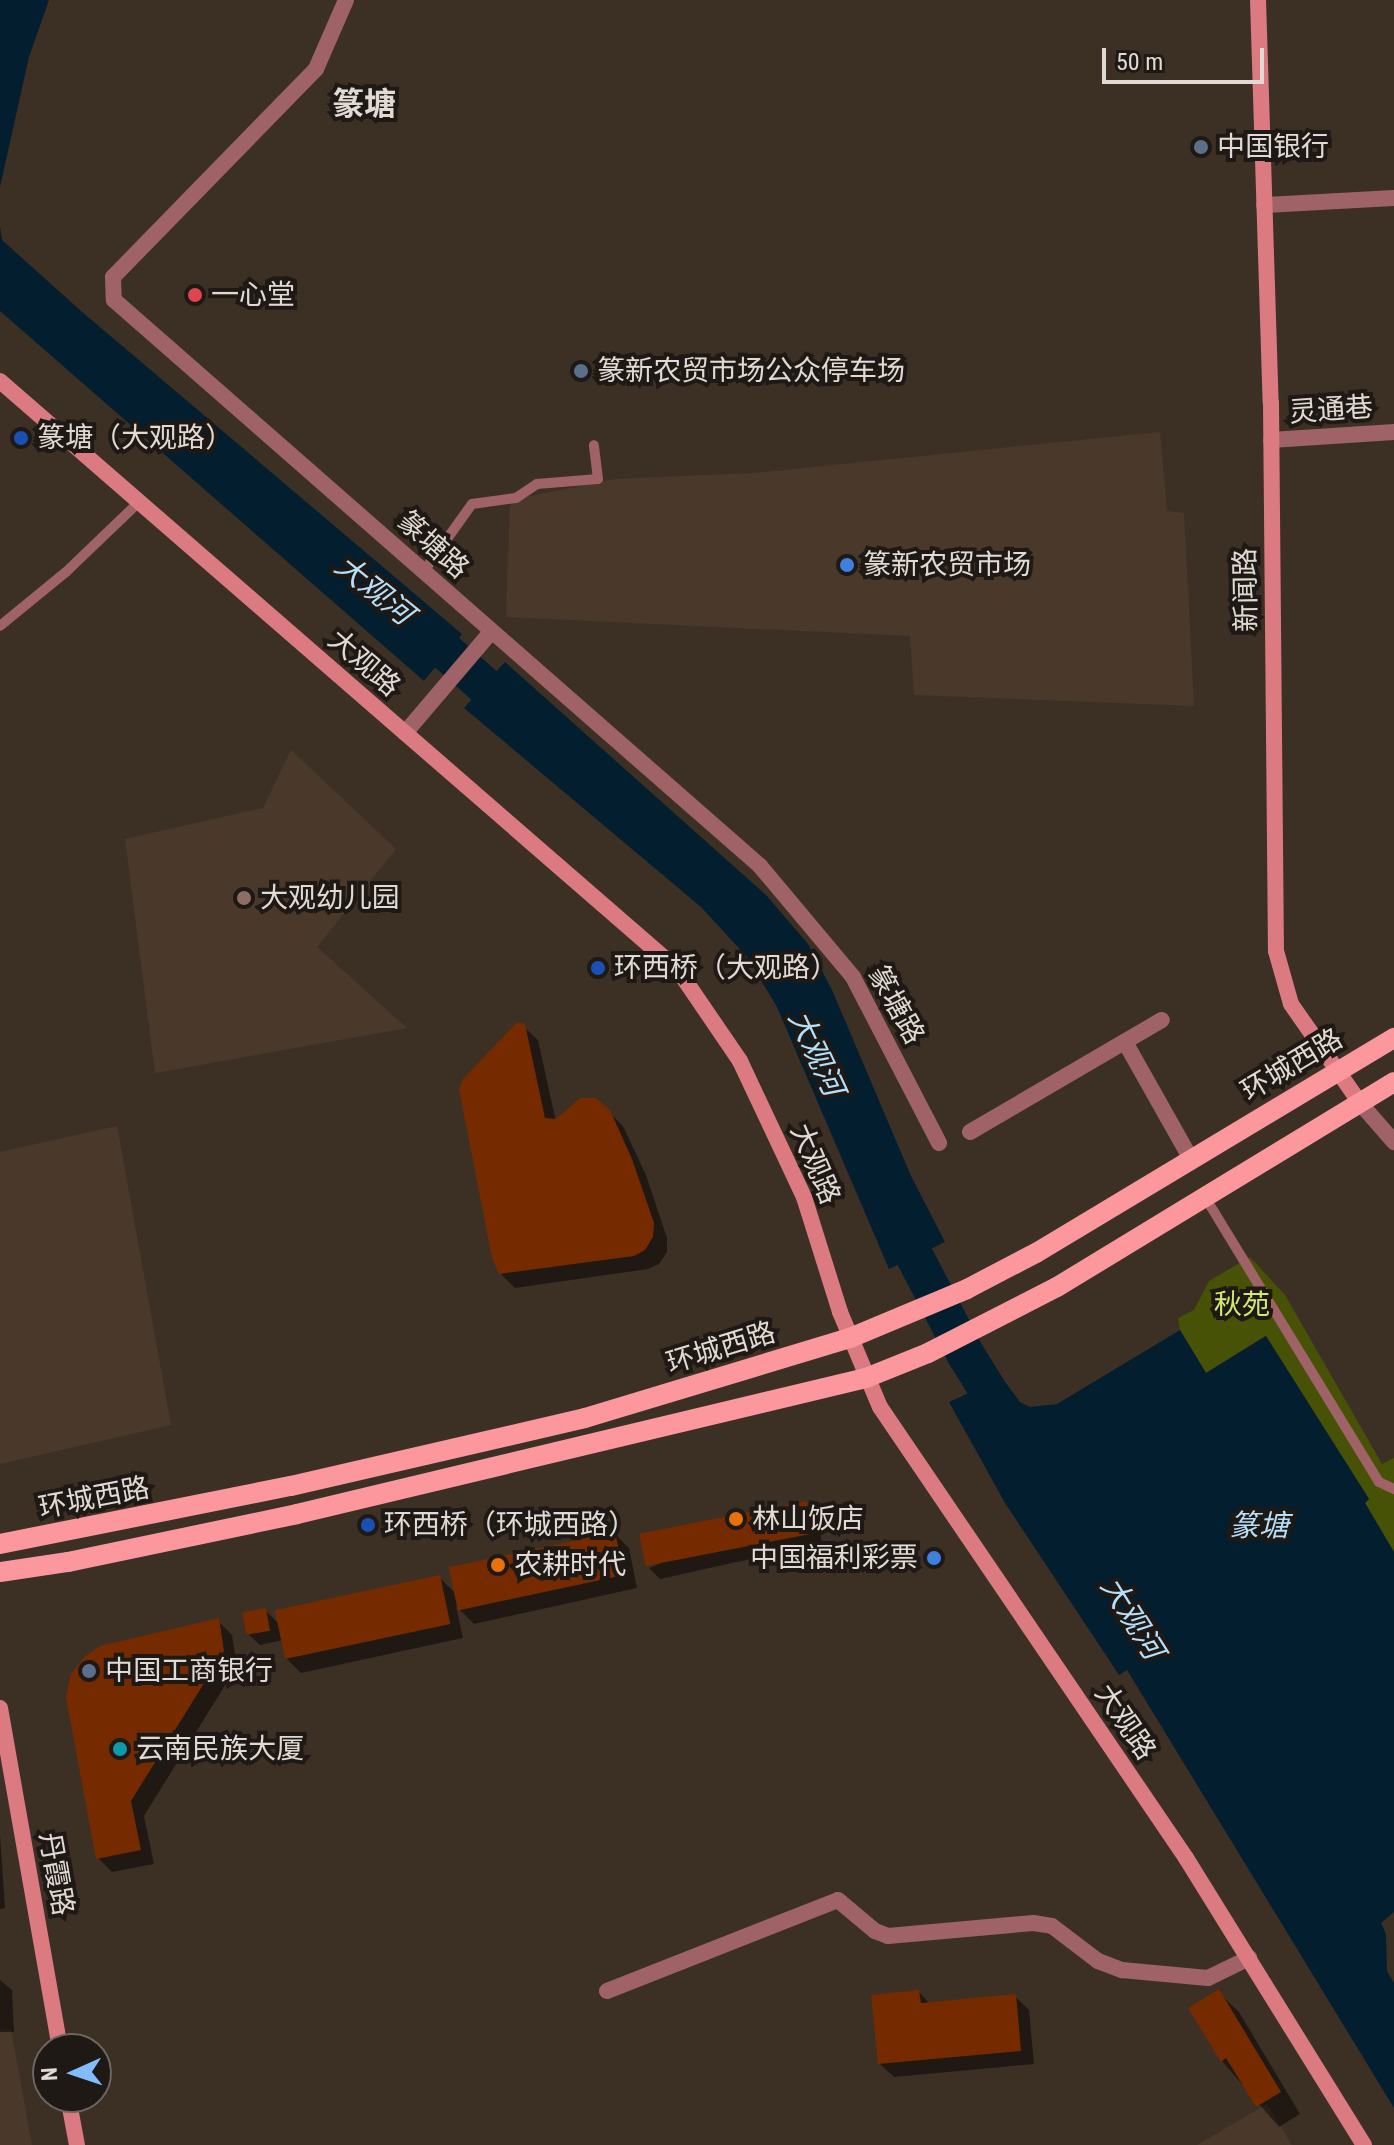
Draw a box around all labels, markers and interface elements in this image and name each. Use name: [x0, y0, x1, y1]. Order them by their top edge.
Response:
scale bar: [1106, 32, 1268, 82]
text: 50 m: [1116, 48, 1163, 76]
district label: 篆塘: [332, 85, 396, 123]
place label: 中国银行: [1217, 130, 1329, 164]
marker: 中国银行: [1192, 138, 1210, 156]
place label: 一心堂: [211, 278, 295, 312]
marker: 一心堂: [186, 286, 204, 304]
place label: 篆新农贸市场公众停车场: [597, 354, 905, 388]
marker: 篆新农贸市场公众停车场: [572, 362, 590, 380]
street label: 灵通巷: [1288, 390, 1374, 430]
place label: 篆塘（大观路）: [37, 421, 233, 455]
marker: 篆塘（大观路）: [12, 429, 30, 447]
street label: 篆塘路: [391, 504, 475, 586]
water label: 大观河: [328, 548, 420, 632]
place label: 篆新农贸市场: [863, 548, 1031, 582]
street label: 新闻路: [1228, 548, 1264, 632]
marker: 篆新农贸市场: [838, 556, 856, 574]
street label: 大观路: [321, 623, 407, 703]
place label: 大观幼儿园: [260, 881, 400, 915]
marker: 大观幼儿园: [235, 889, 253, 907]
place label: 环西桥（大观路）: [614, 951, 838, 985]
marker: 环西桥（大观路）: [589, 959, 607, 977]
street label: 篆塘路: [861, 960, 931, 1050]
water label: 大观河: [781, 1005, 851, 1101]
street label: 环城西路: [1235, 1022, 1349, 1108]
street label: 大观路: [783, 1119, 847, 1209]
park label: 秋苑: [1214, 1288, 1270, 1322]
street label: 环城西路: [663, 1316, 779, 1380]
street label: 环城西路: [36, 1471, 152, 1525]
place label: 林山饭店: [752, 1502, 864, 1536]
place label: 环西桥（环城西路）: [384, 1508, 636, 1542]
water label: 篆塘: [1229, 1508, 1289, 1544]
marker: 林山饭店: [727, 1510, 745, 1528]
marker: 环西桥（环城西路）: [359, 1516, 377, 1534]
place label: 中国福利彩票: [750, 1541, 918, 1575]
place label: 农耕时代: [514, 1548, 626, 1582]
marker: 中国福利彩票: [925, 1549, 943, 1567]
marker: 农耕时代: [489, 1556, 507, 1574]
water label: 大观河: [1093, 1570, 1171, 1666]
place label: 中国工商银行: [105, 1654, 273, 1688]
marker: 中国工商银行: [80, 1662, 98, 1680]
street label: 大观路: [1088, 1678, 1162, 1766]
place label: 云南民族大厦: [136, 1732, 304, 1766]
marker: 云南民族大厦: [111, 1740, 129, 1758]
street label: 丹霞路: [32, 1830, 80, 1918]
north arrow: [32, 2033, 112, 2113]
text: N: [37, 2067, 62, 2082]

